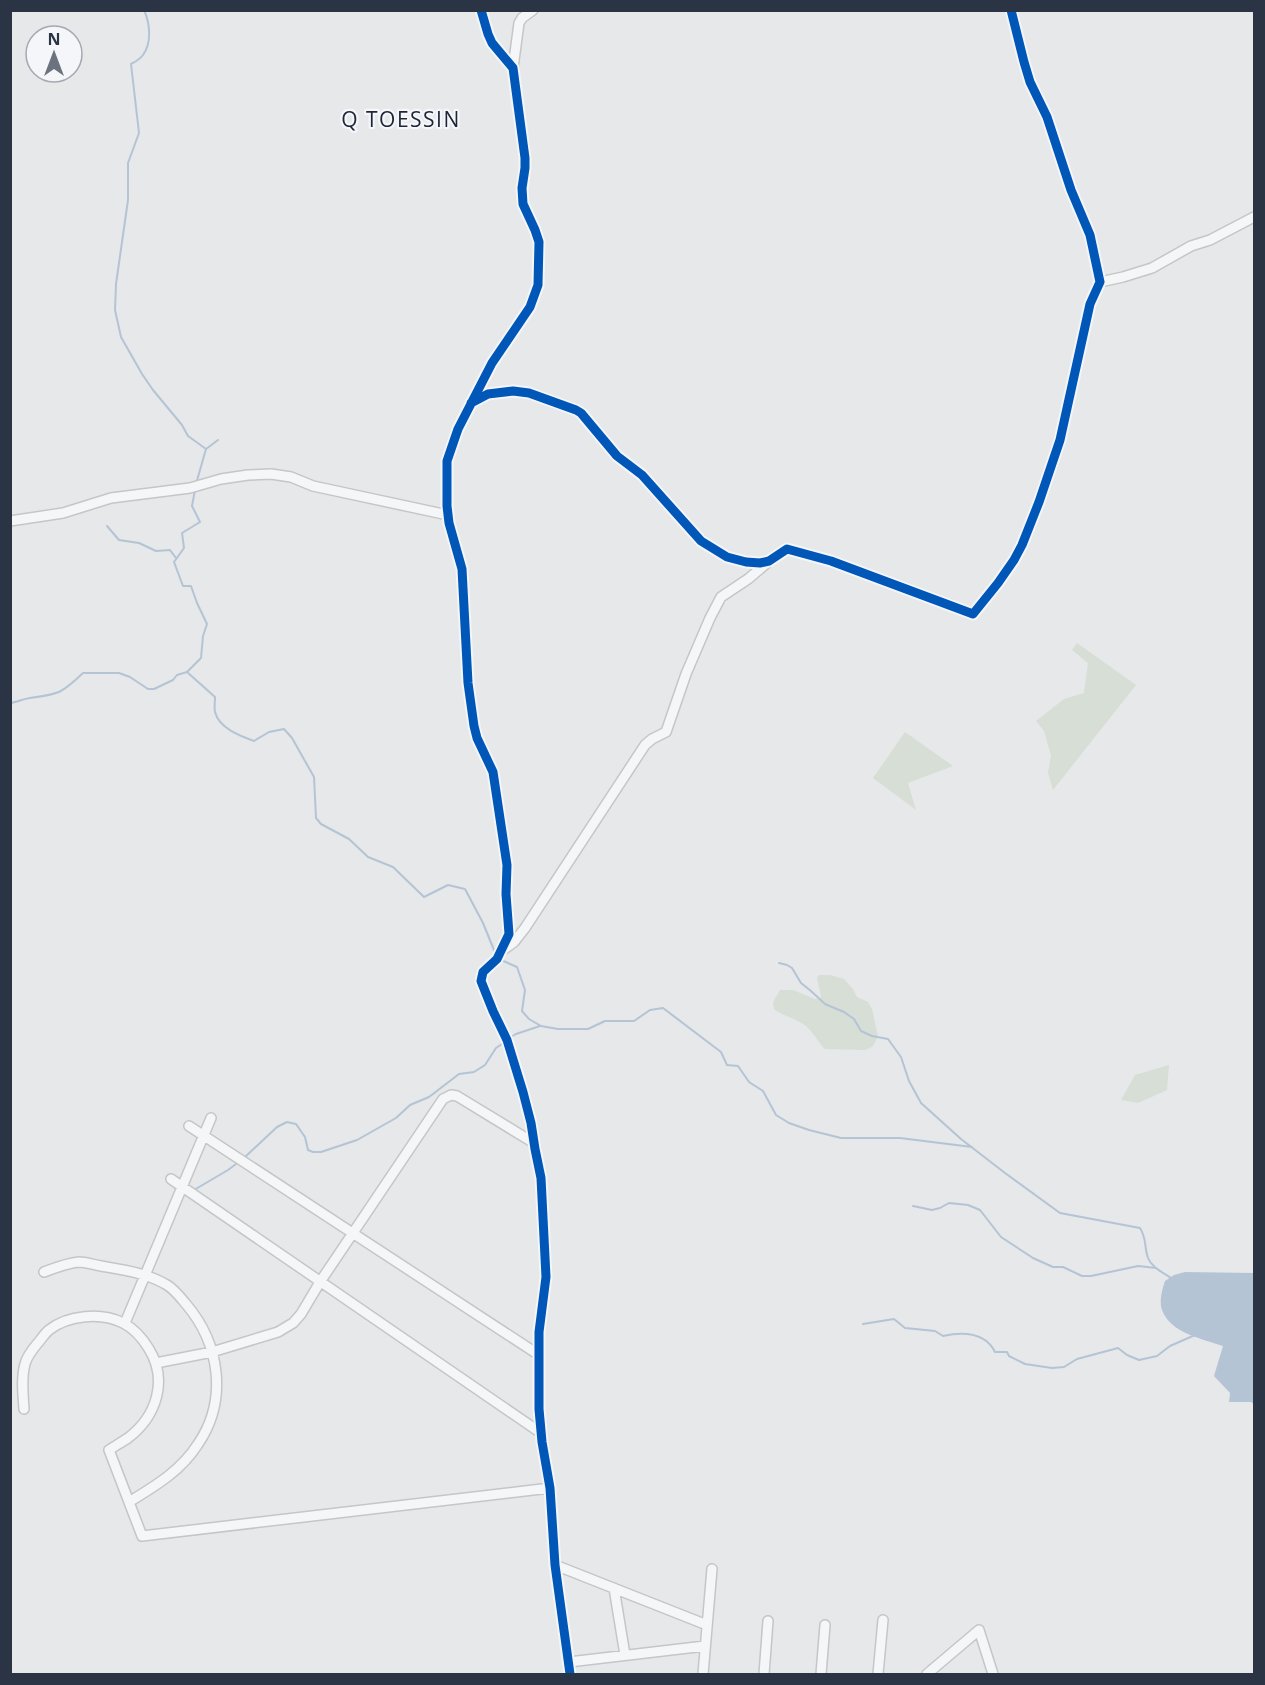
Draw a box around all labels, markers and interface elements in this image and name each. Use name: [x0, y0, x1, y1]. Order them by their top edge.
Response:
north arrow: [24, 24, 84, 84]
text: N: [47, 28, 61, 50]
district label: Q TOESSIN: [341, 105, 461, 133]

